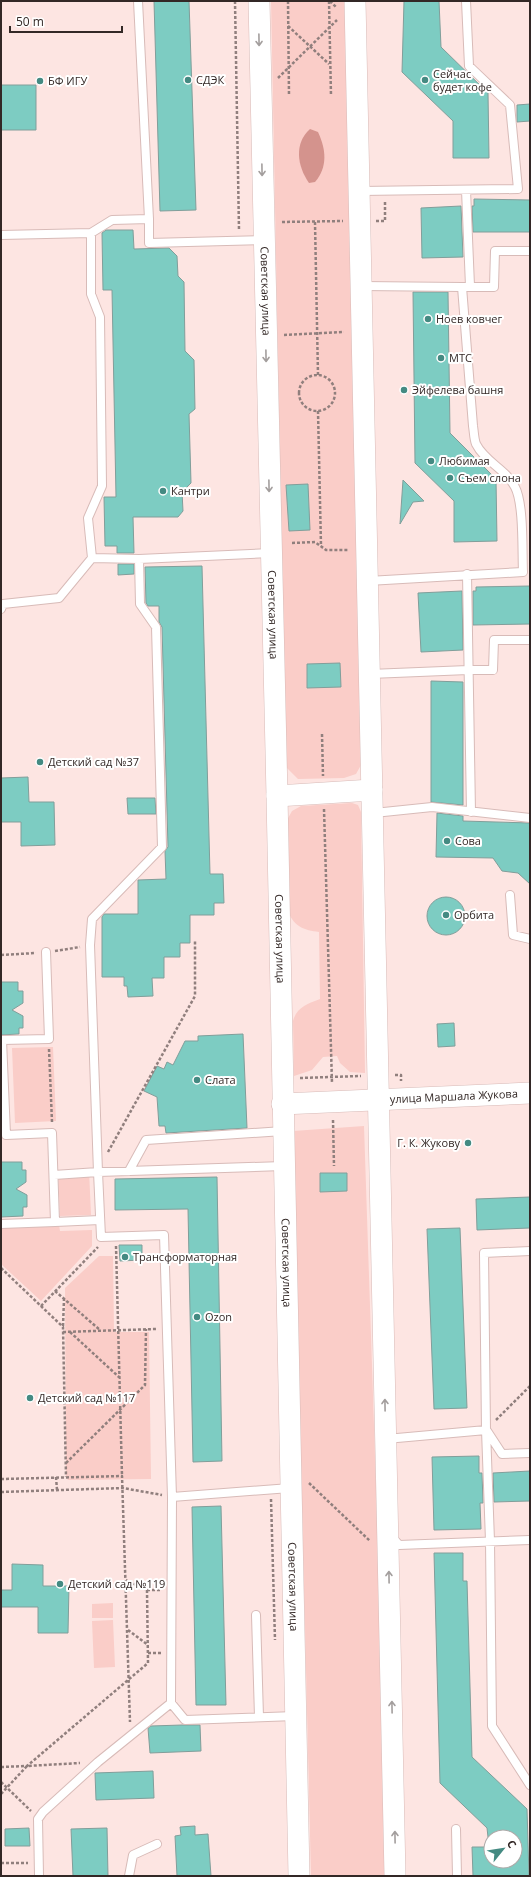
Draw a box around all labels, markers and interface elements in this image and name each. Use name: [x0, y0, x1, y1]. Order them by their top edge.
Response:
scale bar: [10, 8, 122, 34]
text: 50 m: [16, 13, 44, 30]
one-way arrow: [255, 33, 263, 46]
place label: Сейчас будет кофе: [433, 66, 492, 94]
place label: СДЭК: [196, 72, 224, 87]
place label: БФ ИГУ: [48, 73, 87, 88]
marker: СДЭК: [183, 75, 193, 85]
marker: Сейчас будет кофе: [420, 75, 430, 85]
marker: БФ ИГУ: [35, 76, 45, 86]
one-way arrow: [258, 163, 266, 176]
street label: Советская улица: [258, 246, 275, 336]
place label: Ноев ковчег: [436, 311, 503, 326]
marker: Ноев ковчег: [423, 314, 433, 324]
one-way arrow: [262, 349, 270, 362]
place label: МТС: [449, 350, 472, 365]
marker: МТС: [436, 353, 446, 363]
place label: Эйфелева башня: [412, 382, 503, 397]
marker: Эйфелева башня: [399, 385, 409, 395]
place label: Любимая: [439, 453, 490, 468]
marker: Любимая: [426, 456, 436, 466]
place label: Съем слона: [458, 470, 521, 485]
marker: Съем слона: [445, 473, 455, 483]
one-way arrow: [265, 479, 273, 492]
place label: Кантри: [171, 483, 210, 498]
marker: Кантри: [158, 486, 168, 496]
street label: Советская улица: [265, 570, 282, 660]
place label: Детский сад №37: [48, 754, 139, 769]
marker: Детский сад №37: [35, 757, 45, 767]
place label: Сова: [455, 833, 481, 848]
marker: Сова: [442, 836, 452, 846]
street label: Советская улица: [272, 894, 289, 983]
place label: Орбита: [454, 907, 494, 922]
marker: Орбита: [441, 910, 451, 920]
place label: Слата: [205, 1072, 236, 1087]
marker: Слата: [192, 1075, 202, 1085]
street label: улица Маршала Жукова: [389, 1086, 518, 1106]
place label: Г. К. Жукову: [397, 1135, 460, 1150]
marker: Г. К. Жукову: [463, 1138, 473, 1148]
street label: Советская улица: [279, 1218, 295, 1307]
place label: Трансформаторная: [133, 1249, 237, 1264]
marker: Трансформаторная: [120, 1252, 130, 1262]
place label: Ozon: [205, 1309, 232, 1324]
marker: Ozon: [192, 1312, 202, 1322]
place label: Детский сад №117: [38, 1390, 135, 1405]
marker: Детский сад №117: [25, 1393, 35, 1403]
one-way arrow: [382, 1399, 389, 1412]
street label: Советская улица: [285, 1542, 302, 1631]
one-way arrow: [385, 1571, 393, 1584]
place label: Детский сад №119: [68, 1576, 165, 1591]
marker: Детский сад №119: [55, 1579, 65, 1589]
one-way arrow: [388, 1701, 396, 1714]
north arrow: [483, 1829, 523, 1869]
one-way arrow: [391, 1831, 398, 1844]
text: С: [504, 1837, 520, 1851]

